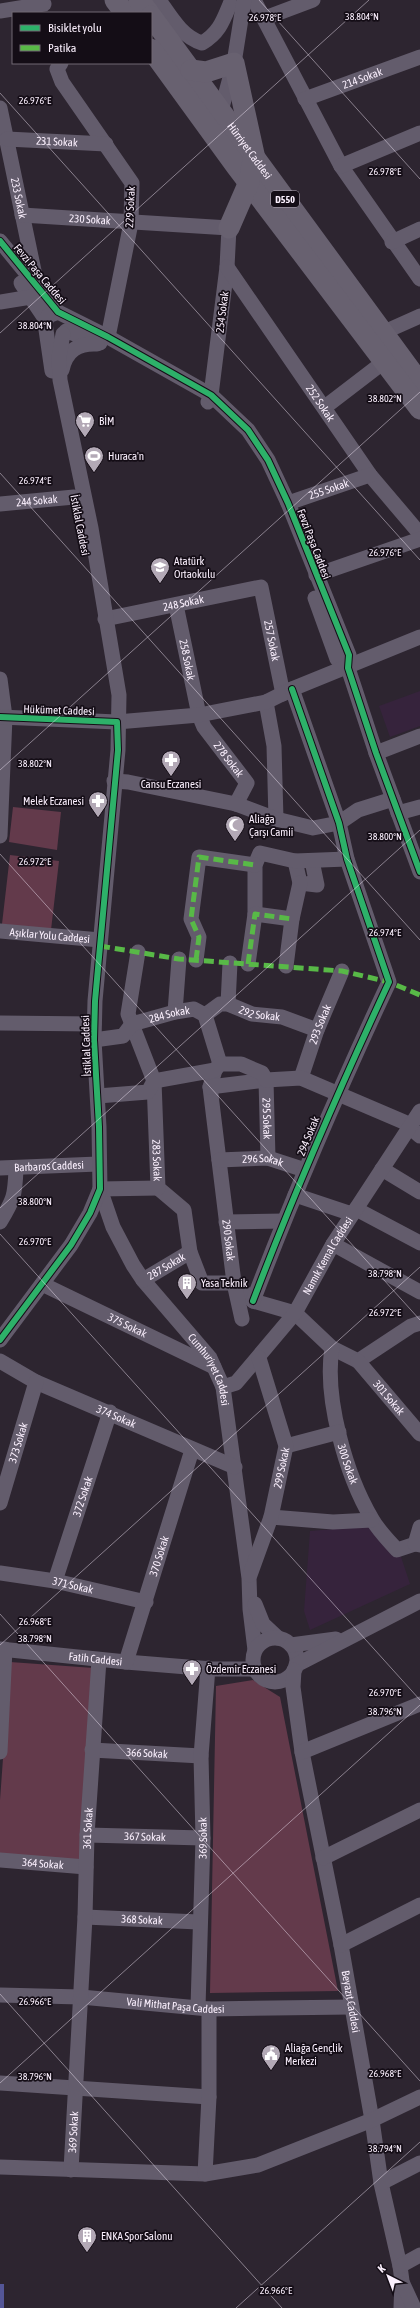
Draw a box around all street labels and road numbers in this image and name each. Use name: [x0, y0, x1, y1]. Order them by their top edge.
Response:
street label: 214 Sokak: [341, 65, 384, 91]
street label: Hürriyet Caddesi: [225, 120, 274, 181]
street label: 231 Sokak: [36, 134, 78, 149]
street label: 233 Sokak: [9, 176, 29, 220]
street label: 229 Sokak: [123, 186, 137, 228]
road number: D550: [271, 191, 299, 207]
street label: 230 Sokak: [69, 212, 111, 227]
street label: Fevzi Paşa Caddesi: [12, 242, 68, 306]
street label: 254 Sokak: [214, 290, 231, 333]
street label: 252 Sokak: [304, 382, 337, 424]
street label: 255 Sokak: [307, 477, 350, 502]
street label: 244 Sokak: [16, 493, 58, 508]
street label: İstiklal Caddesi: [68, 494, 92, 556]
street label: Fevzi Paşa Caddesi: [295, 507, 333, 581]
street label: 248 Sokak: [162, 593, 205, 613]
street label: 257 Sokak: [262, 619, 282, 662]
street label: 258 Sokak: [177, 638, 198, 682]
street label: Hükümet Caddesi: [23, 703, 95, 717]
street label: 278 Sokak: [211, 739, 246, 780]
street label: Aşıklar Yolu Caddesi: [9, 926, 90, 945]
street label: 293 Sokak: [307, 1002, 333, 1046]
street label: 292 Sokak: [237, 1003, 281, 1023]
street label: 284 Sokak: [148, 1004, 191, 1025]
street label: İstiklal Caddesi: [79, 1015, 93, 1077]
street label: 295 Sokak: [260, 1098, 274, 1140]
street label: 294 Sokak: [295, 1114, 321, 1158]
street label: 283 Sokak: [150, 1139, 164, 1181]
street label: 296 Sokak: [242, 1152, 285, 1169]
street label: Barbaros Caddesi: [14, 1159, 84, 1173]
street label: Namık Kemal Caddesi: [300, 1215, 355, 1297]
street label: 290 Sokak: [220, 1219, 237, 1262]
street label: 287 Sokak: [145, 1250, 187, 1282]
street label: 375 Sokak: [106, 1311, 149, 1340]
street label: Cumhuriyet Caddesi: [186, 1331, 231, 1406]
street label: 301 Sokak: [371, 1378, 407, 1417]
street label: 374 Sokak: [95, 1403, 138, 1430]
street label: 373 Sokak: [6, 1421, 30, 1464]
street label: 300 Sokak: [336, 1442, 360, 1486]
street label: 299 Sokak: [271, 1446, 292, 1489]
street label: 372 Sokak: [70, 1475, 95, 1518]
street label: 370 Sokak: [147, 1534, 171, 1578]
street label: 371 Sokak: [51, 1575, 95, 1596]
street label: Fatih Caddesi: [68, 1650, 123, 1668]
street label: 366 Sokak: [126, 1746, 168, 1760]
street label: 361 Sokak: [81, 1807, 95, 1849]
street label: 369 Sokak: [196, 1817, 209, 1859]
street label: 367 Sokak: [124, 1830, 166, 1843]
street label: 364 Sokak: [22, 1856, 64, 1871]
street label: 368 Sokak: [121, 1913, 163, 1926]
street label: Beyazıt Caddesi: [340, 1970, 362, 2034]
street label: Vali Mithat Paşa Caddesi: [126, 1995, 225, 2015]
street label: 369 Sokak: [66, 2111, 80, 2153]

